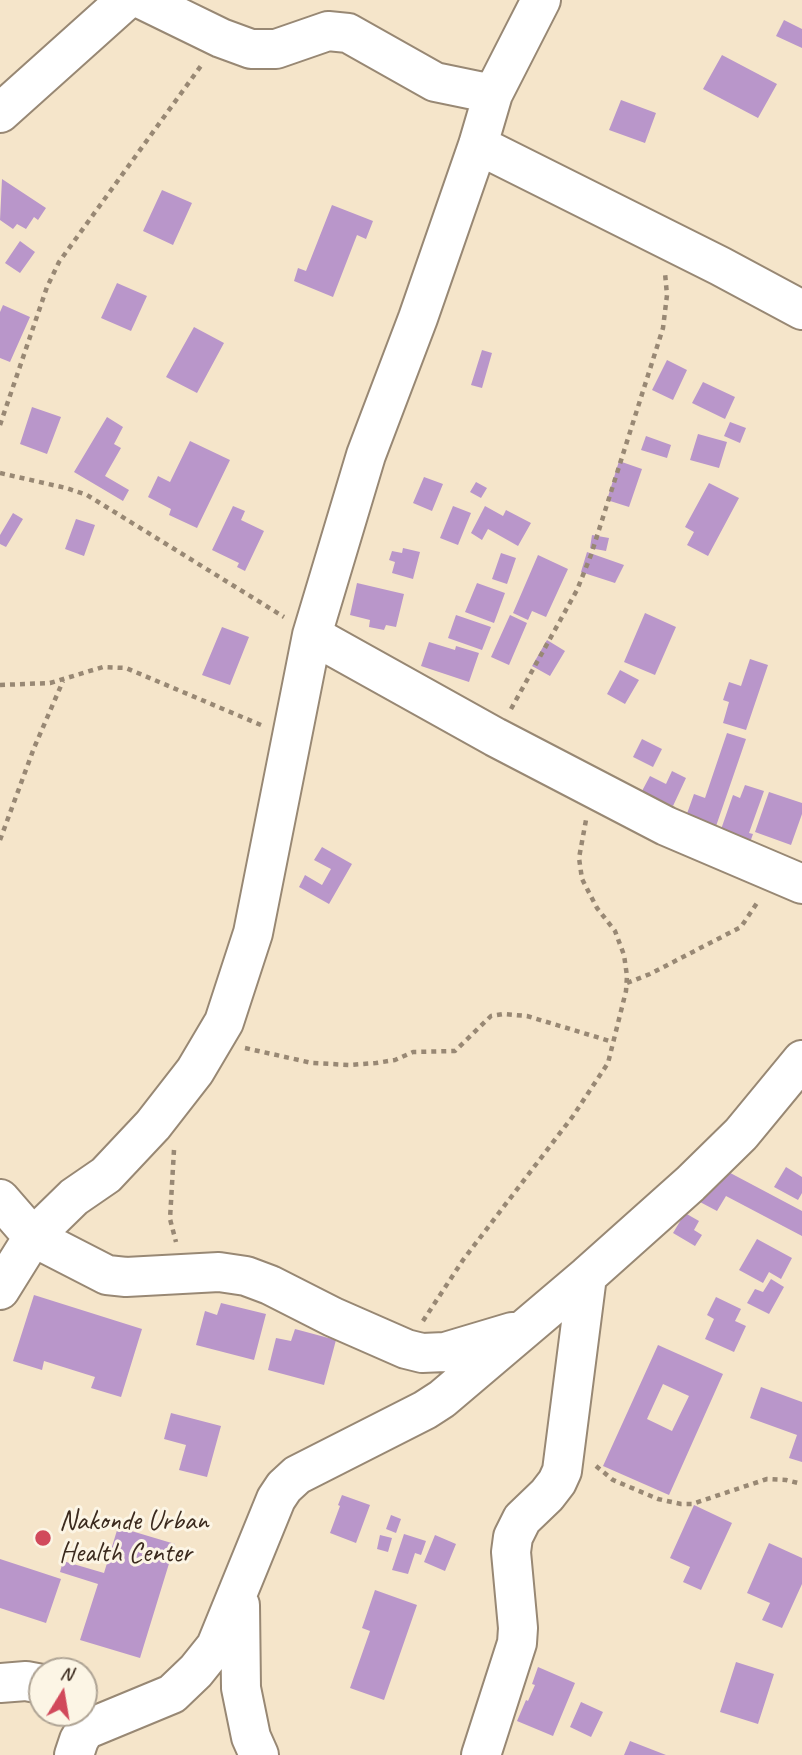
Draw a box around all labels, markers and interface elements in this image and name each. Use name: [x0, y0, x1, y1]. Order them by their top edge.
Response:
place label: Nakonde Urban Health Center: [59, 1505, 208, 1571]
marker: Nakonde Urban Health Center: [33, 1528, 53, 1548]
north arrow: [28, 1657, 98, 1727]
text: N: [59, 1660, 75, 1686]

